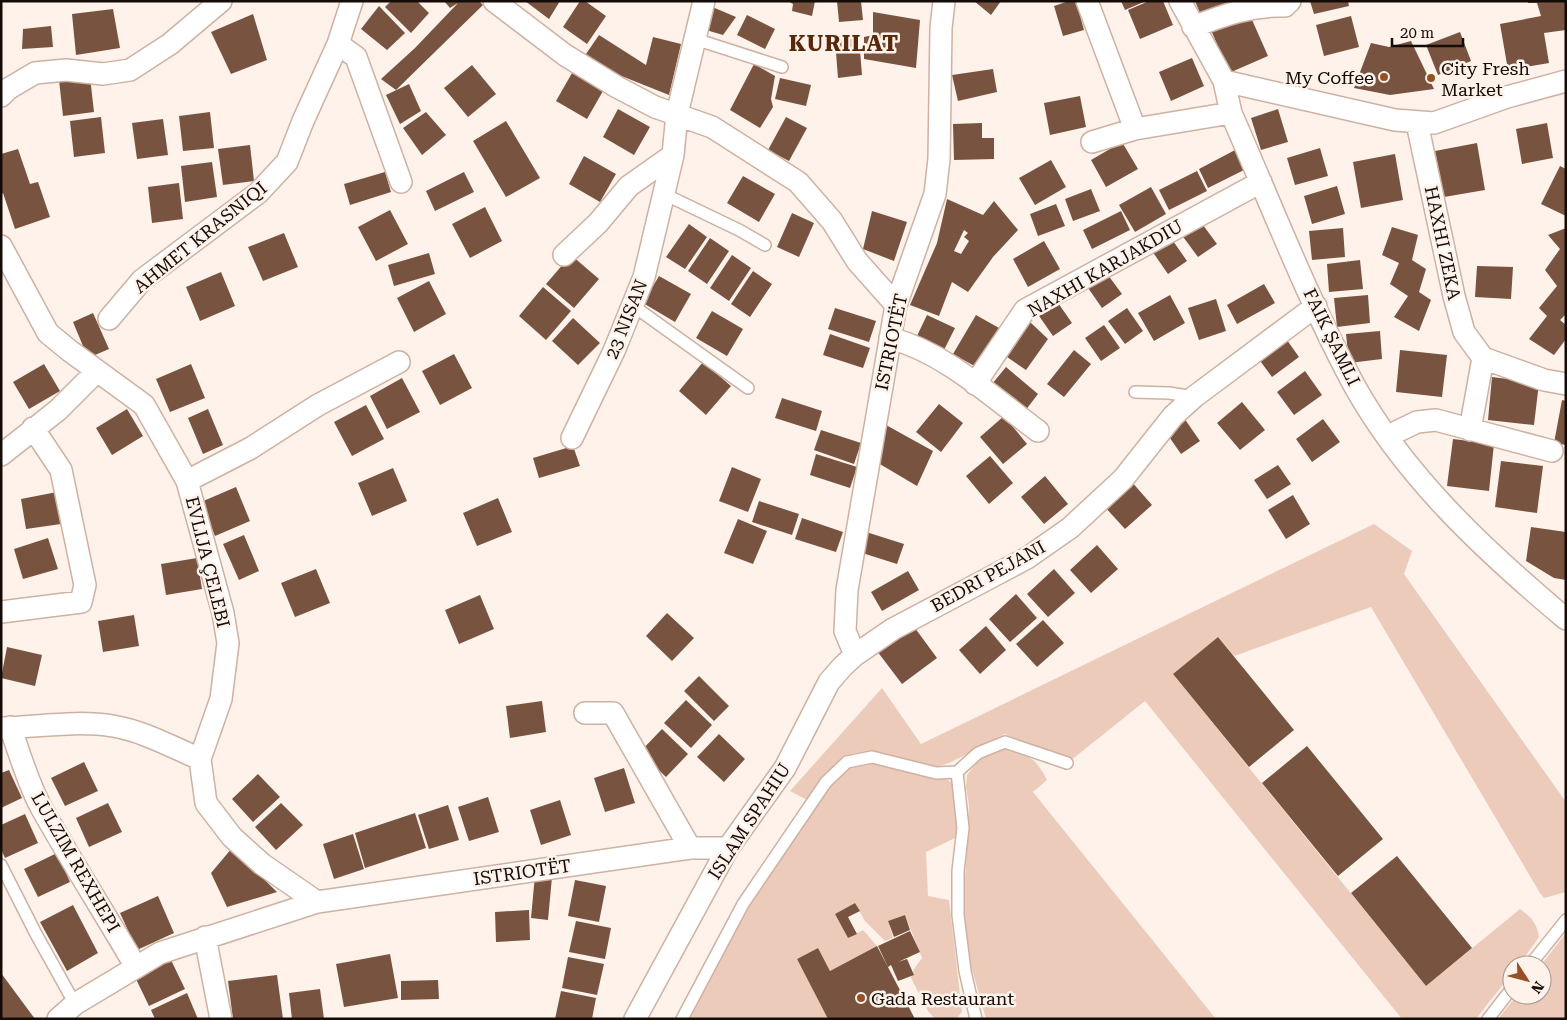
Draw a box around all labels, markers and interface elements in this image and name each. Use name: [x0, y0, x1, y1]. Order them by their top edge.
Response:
scale bar: [1392, 15, 1463, 47]
text: 20 m: [1400, 24, 1435, 42]
district label: KURILAT: [789, 31, 899, 56]
place label: City Fresh Market: [1441, 58, 1530, 100]
place label: My Coffee: [1285, 67, 1374, 88]
marker: My Coffee: [1378, 71, 1390, 83]
marker: City Fresh Market: [1425, 72, 1437, 84]
street label: AHMET KRASNIQI: [129, 177, 271, 297]
street label: HAXHI ZEKA: [1421, 184, 1465, 302]
street label: NAXHI KARJAKDIU: [1024, 215, 1186, 321]
street label: 23 NISAN: [601, 276, 651, 362]
street label: FAIK ŞAMLI: [1299, 285, 1365, 389]
street label: ISTRIOTËT: [871, 292, 911, 392]
street label: EVLIJA ÇELEBI: [182, 494, 234, 630]
street label: BEDRI PEJANI: [927, 536, 1049, 616]
street label: ISLAM SPAHIU: [704, 759, 794, 883]
street label: LULZIM REXHEPI: [27, 788, 125, 936]
street label: ISTRIOTËT: [472, 855, 572, 889]
north arrow: [1502, 955, 1552, 1005]
text: N: [1528, 979, 1547, 997]
place label: Gada Restaurant: [871, 988, 1014, 1009]
marker: Gada Restaurant: [855, 992, 867, 1004]

